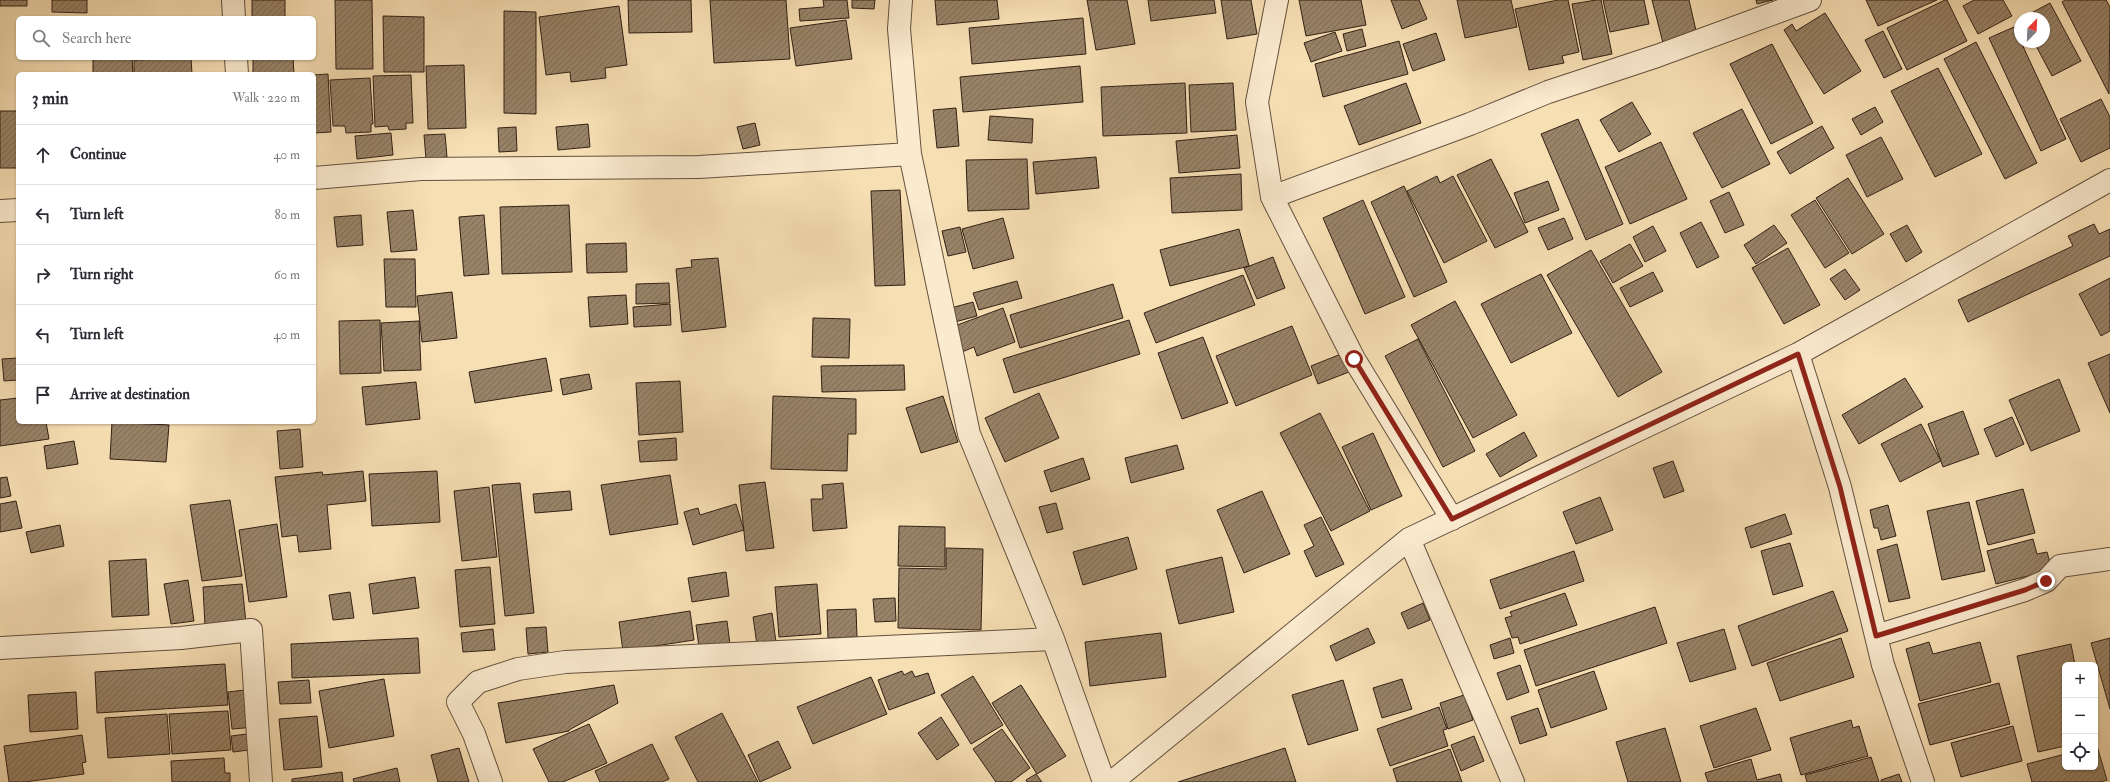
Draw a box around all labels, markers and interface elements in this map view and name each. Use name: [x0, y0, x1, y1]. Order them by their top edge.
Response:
north arrow: [2014, 12, 2050, 48]
search box: [16, 16, 316, 60]
icon: search: [30, 27, 52, 49]
text: Search here: [62, 29, 131, 48]
text: 3 min: [32, 88, 69, 109]
text: Walk · 220 m: [232, 90, 300, 106]
icon: ahead: [32, 144, 54, 166]
text: Continue: [70, 145, 126, 164]
text: 40 m: [274, 147, 300, 163]
icon: left: [32, 204, 54, 226]
text: Turn left: [70, 205, 124, 224]
text: 80 m: [274, 207, 300, 223]
icon: right: [32, 264, 54, 286]
text: Turn right: [70, 265, 133, 284]
text: 60 m: [274, 267, 300, 283]
icon: left: [32, 324, 54, 346]
text: Turn left: [70, 325, 124, 344]
text: 40 m: [274, 327, 300, 343]
route start: [1345, 350, 1363, 368]
icon: arrive: [32, 384, 54, 406]
text: Arrive at destination: [70, 385, 190, 404]
route end: [2037, 572, 2055, 590]
map controls: [2062, 662, 2098, 770]
button: +: [2062, 662, 2098, 698]
button: −: [2062, 698, 2098, 734]
button: locate: [2062, 734, 2098, 770]

